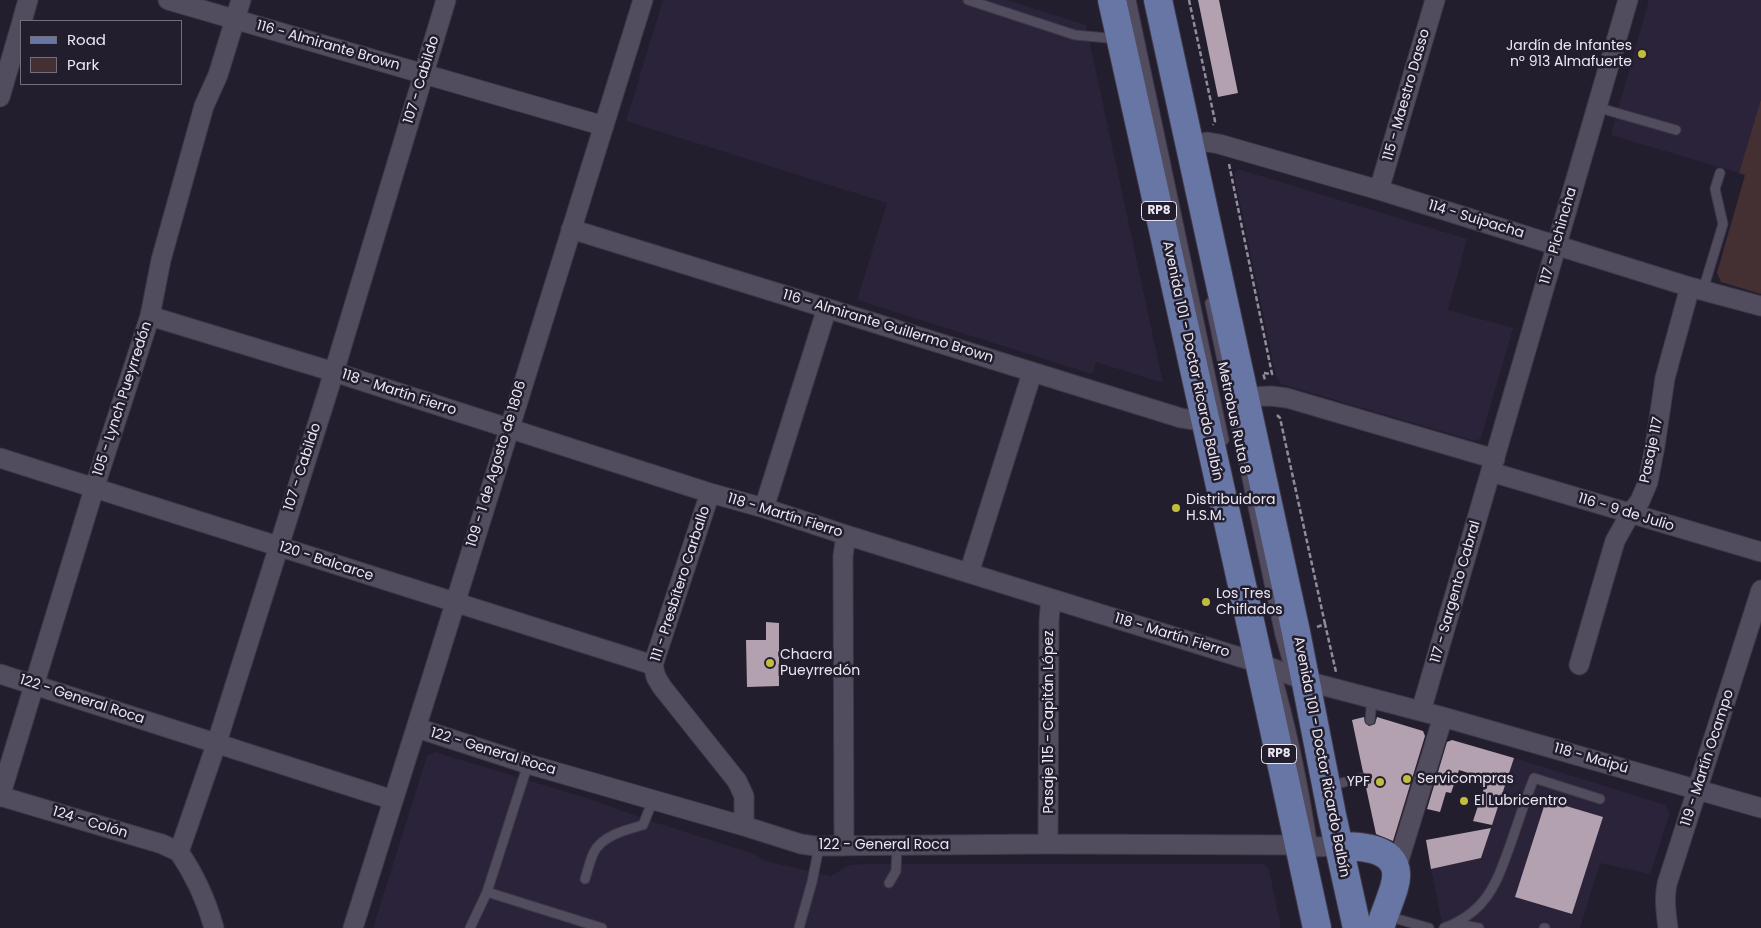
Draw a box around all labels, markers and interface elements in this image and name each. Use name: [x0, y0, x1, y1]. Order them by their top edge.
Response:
street label: 116 - Almirante Brown: [254, 18, 402, 74]
legend: [20, 20, 182, 85]
street label: 115 - Maestro Dasso: [1380, 27, 1434, 163]
text: Road: [67, 29, 106, 50]
street label: 107 - Cabildo: [401, 34, 443, 126]
place label: Jardín de Infantes nº 913 Almafuerte: [1506, 38, 1632, 70]
marker: Jardín de Infantes nº 913 Almafuerte: [1636, 48, 1648, 60]
text: Park: [67, 54, 99, 75]
street label: 117 - Pichincha: [1537, 186, 1581, 286]
street label: 114 - Suipacha: [1426, 197, 1526, 243]
road number: RP8: [1142, 202, 1176, 220]
street label: Avenida 101 - Doctor Ricardo Balbín: [1158, 239, 1226, 483]
street label: 116 - Almirante Guillermo Brown: [781, 287, 995, 367]
street label: 105 - Lynch Pueyrredón: [90, 320, 156, 478]
street label: Metrobus Ruta 8: [1213, 360, 1253, 476]
street label: 118 - Martín Fierro: [340, 367, 458, 419]
street label: 109 - 1 de Agosto de 1806: [464, 379, 530, 549]
street label: Pasaje 117: [1637, 416, 1667, 484]
street label: 107 - Cabildo: [281, 421, 325, 513]
street label: 118 - Martín Fierro: [725, 490, 845, 542]
street label: 116 - 9 de Julio: [1576, 490, 1676, 536]
place label: Distribuidora H.S.M.: [1186, 492, 1275, 524]
marker: Distribuidora H.S.M.: [1170, 502, 1182, 514]
street label: 111 - Presbítero Carballo: [648, 504, 714, 664]
street label: 117 - Sargento Cabral: [1428, 519, 1484, 665]
street label: 120 - Balcarce: [277, 539, 375, 585]
place label: Los Tres Chiflados: [1216, 586, 1282, 618]
marker: Los Tres Chiflados: [1200, 596, 1212, 608]
street label: 118 - Martín Fierro: [1112, 610, 1232, 662]
street label: Pasaje 115 - Capitán López: [1041, 630, 1057, 814]
street label: Avenida 101 - Doctor Ricardo Balbín: [1289, 635, 1353, 879]
place label: Chacra Pueyrredón: [780, 647, 860, 680]
marker: Chacra Pueyrredón: [764, 657, 776, 669]
street label: 122 - General Roca: [17, 672, 147, 728]
street label: 119 - Martín Ocampo: [1678, 688, 1738, 828]
street label: 122 - General Roca: [428, 725, 558, 779]
street label: 118 - Maipú: [1552, 740, 1630, 778]
road number: RP8: [1262, 744, 1296, 764]
place label: Servicompras: [1417, 771, 1514, 787]
marker: Servicompras: [1401, 773, 1413, 785]
place label: YPF: [1347, 774, 1370, 790]
marker: YPF: [1374, 776, 1386, 788]
place label: El Lubricentro: [1474, 793, 1567, 809]
marker: El Lubricentro: [1458, 795, 1470, 807]
street label: 124 - Colón: [50, 804, 130, 842]
street label: 122 - General Roca: [819, 837, 949, 853]

